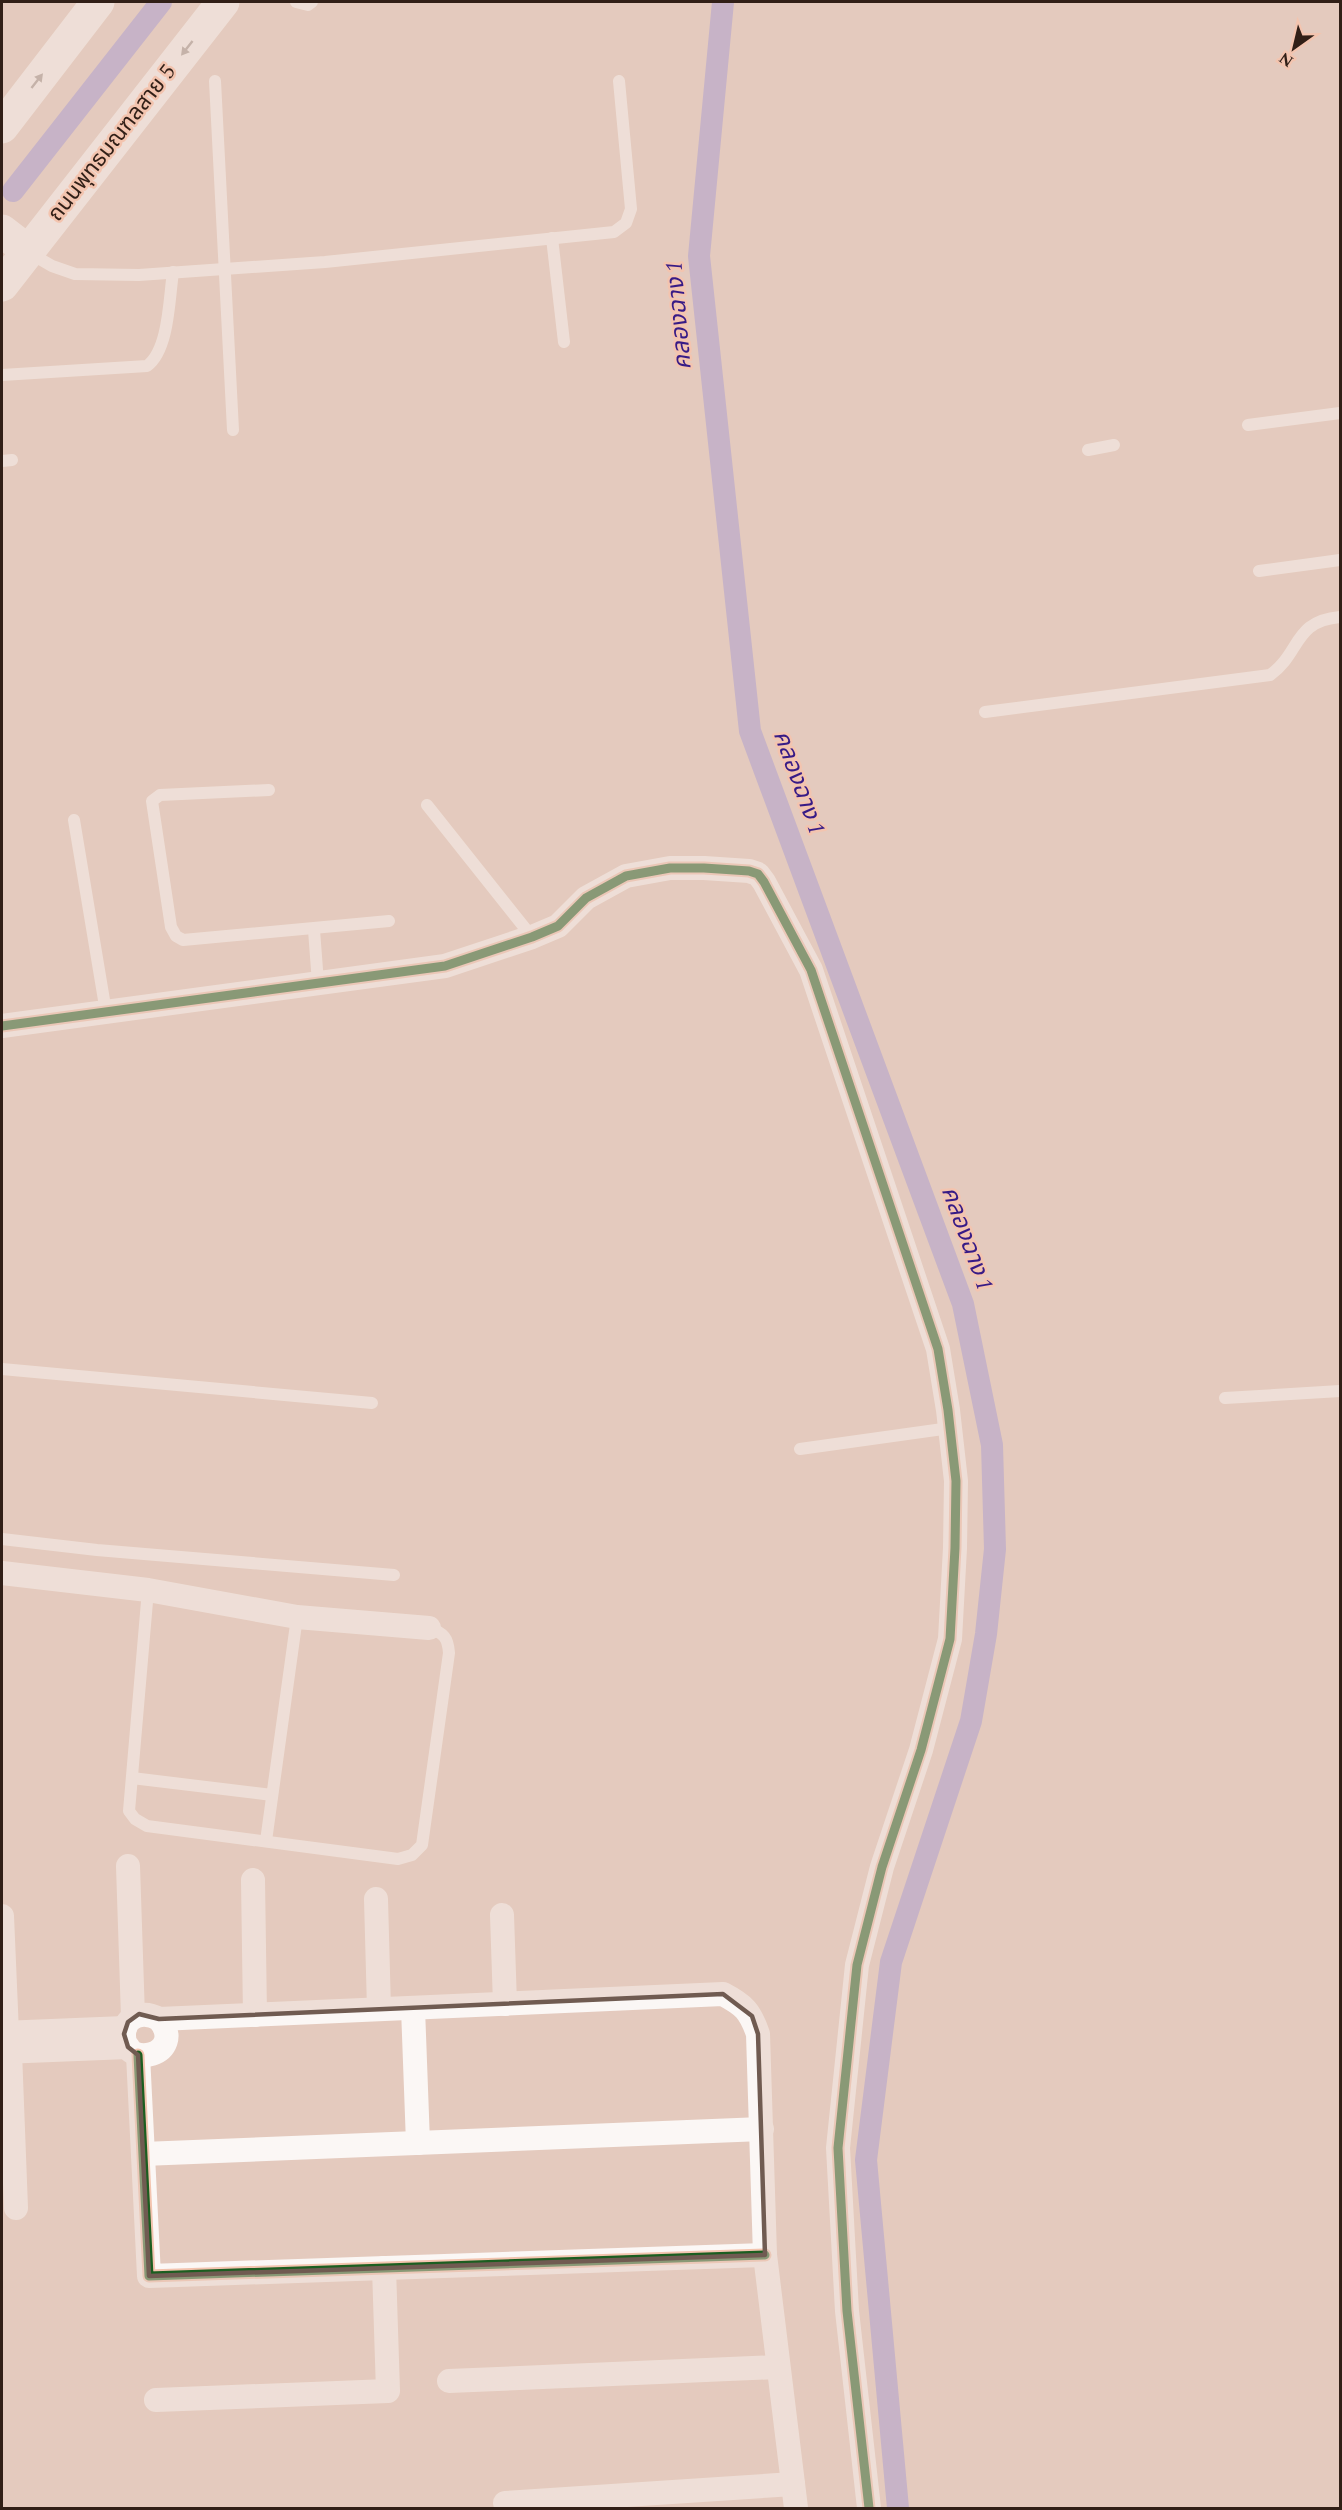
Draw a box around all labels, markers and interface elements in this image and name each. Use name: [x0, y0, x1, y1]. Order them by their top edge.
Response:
north arrow: [1264, 18, 1324, 78]
one-way arrow: [181, 39, 193, 55]
text: N: [1274, 46, 1298, 73]
street label: ถนนพุทธมณฑลสาย 5: [40, 57, 184, 229]
one-way arrow: [31, 73, 44, 89]
water label: คลองฉาง 1: [656, 259, 702, 371]
water label: คลองฉาง 1: [763, 725, 835, 841]
water label: คลองฉาง 1: [931, 1181, 1003, 1297]

